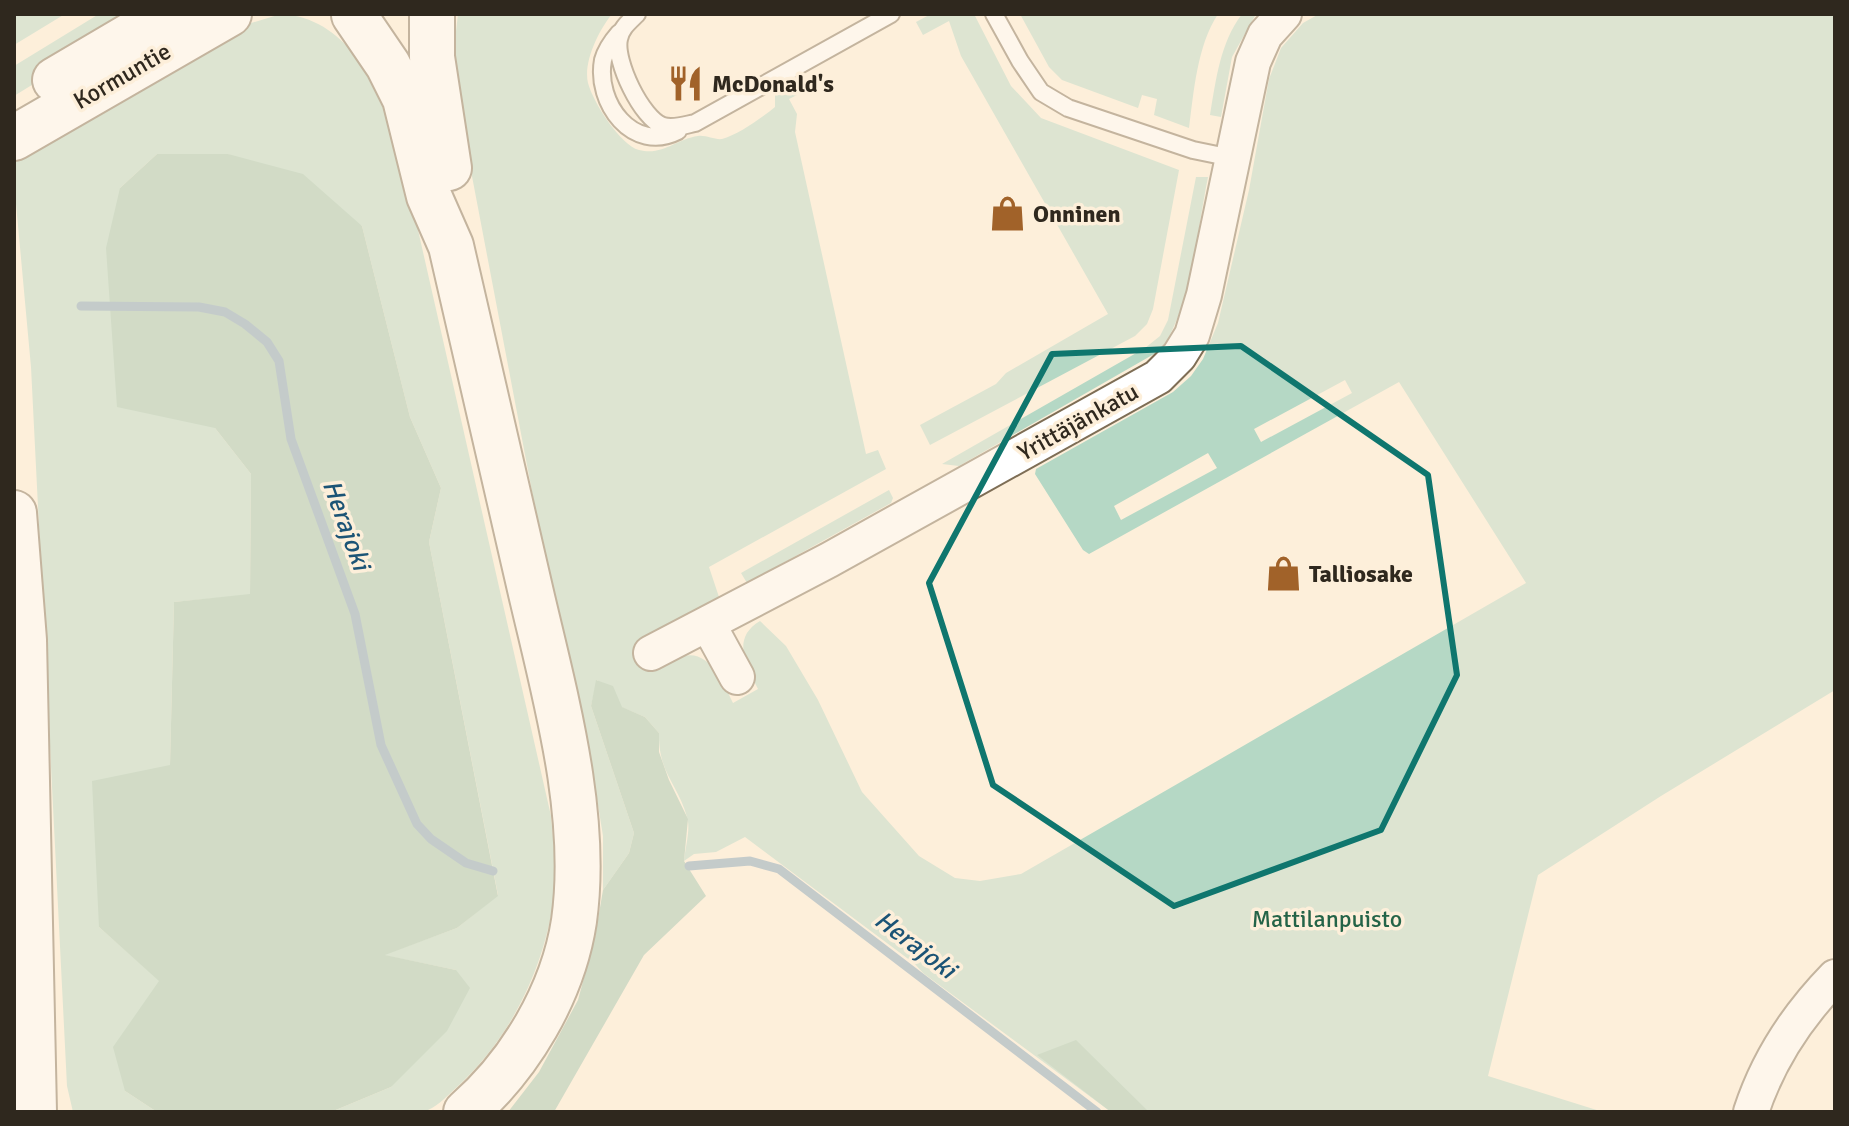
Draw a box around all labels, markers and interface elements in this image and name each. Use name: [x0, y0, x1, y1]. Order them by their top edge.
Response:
street label: Kormuntie: [68, 36, 176, 116]
restaurant icon: McDonald's: [667, 65, 705, 103]
place label: McDonald's: [712, 69, 834, 99]
shop icon: Onninen: [988, 195, 1026, 233]
place label: Onninen: [1033, 199, 1121, 229]
street label: Yrittäjänkatu: [1012, 377, 1144, 467]
water label: Herajoki: [315, 475, 378, 577]
shop icon: Talliosake: [1264, 555, 1302, 593]
place label: Talliosake: [1309, 559, 1413, 589]
water label: Herajoki: [868, 904, 964, 988]
park label: Mattilanpuisto: [1252, 904, 1402, 934]

